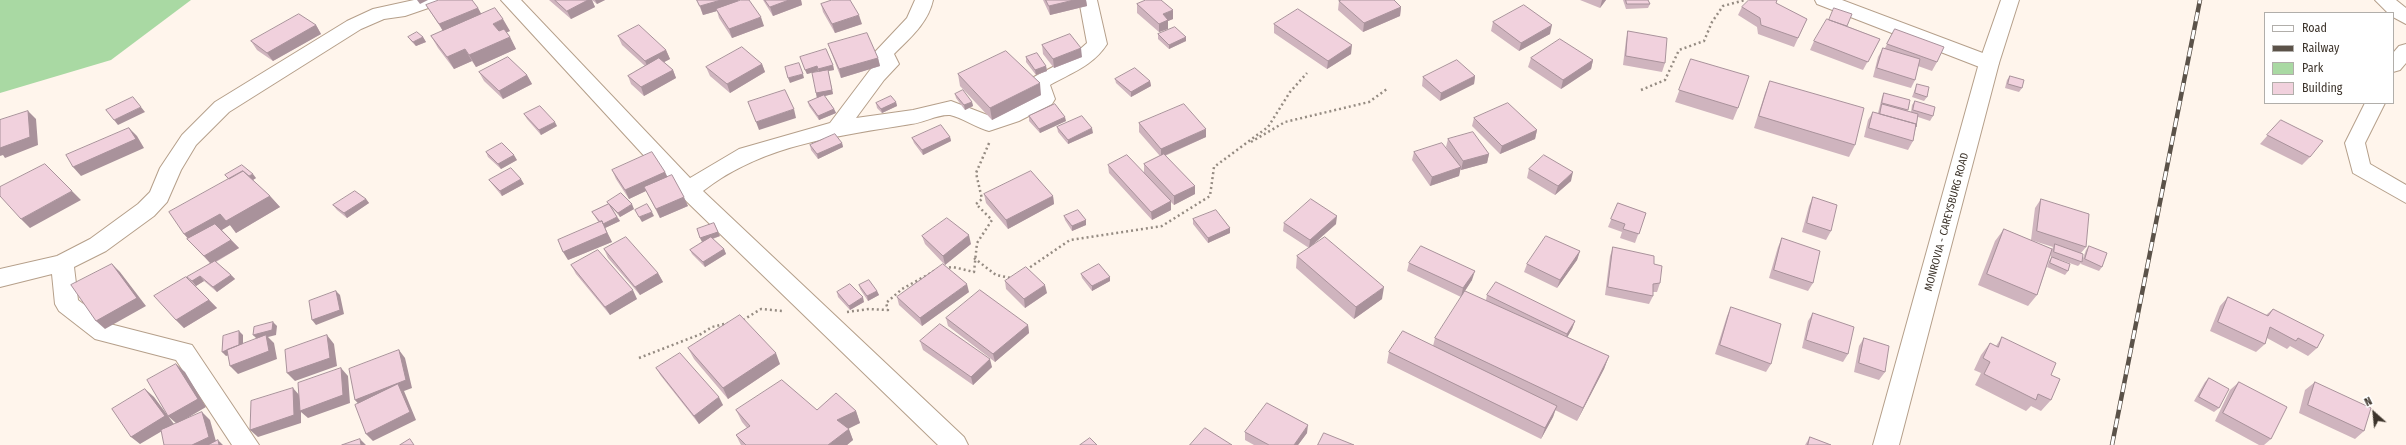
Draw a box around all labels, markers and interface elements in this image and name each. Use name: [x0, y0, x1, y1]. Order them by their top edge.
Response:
legend: [2264, 12, 2394, 104]
text: Road: [2302, 21, 2327, 35]
text: Railway: [2302, 41, 2339, 55]
text: Park: [2302, 61, 2323, 75]
text: Building: [2302, 81, 2342, 95]
street label: MONROVIA - CAREYSBURG ROAD: [1922, 151, 1972, 293]
north arrow: [2354, 393, 2394, 433]
text: N: [2362, 395, 2374, 409]

